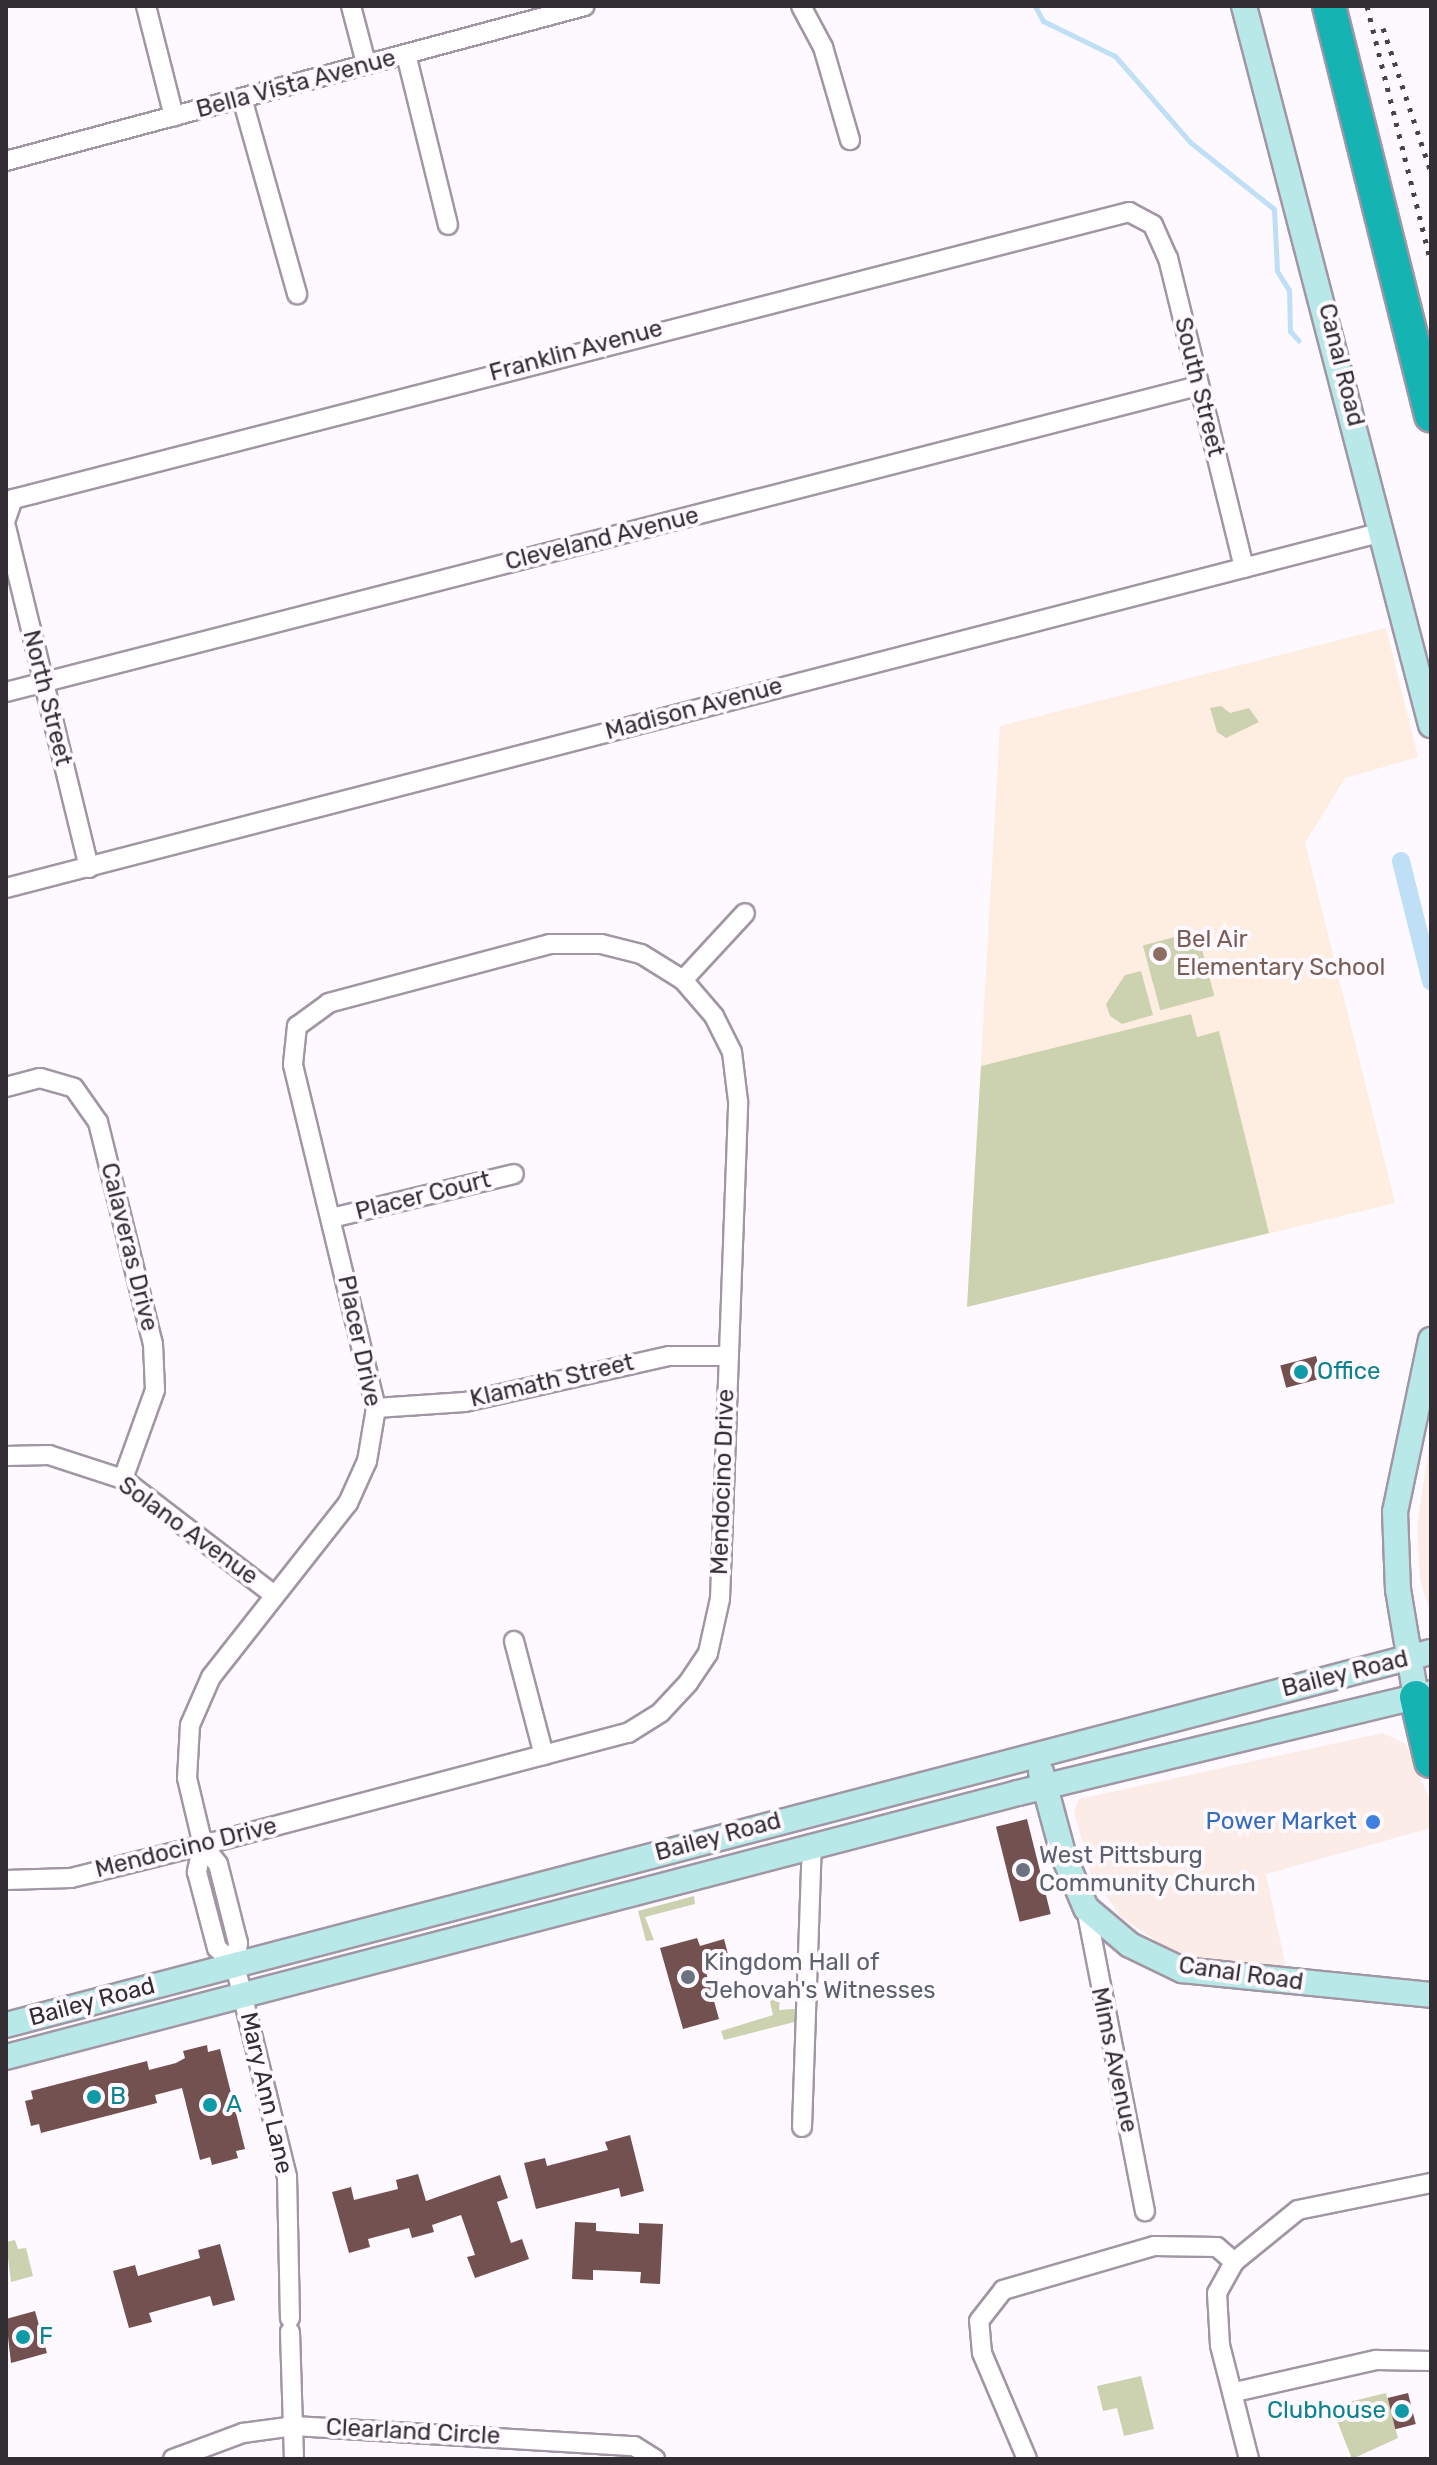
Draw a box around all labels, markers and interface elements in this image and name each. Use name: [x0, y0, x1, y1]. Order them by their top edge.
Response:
street label: Bella Vista Avenue: [193, 43, 399, 125]
street label: Canal Road: [1312, 301, 1370, 429]
street label: Franklin Avenue: [486, 314, 666, 388]
street label: South Street: [1168, 314, 1230, 460]
street label: Cleveland Avenue: [502, 501, 702, 577]
street label: North Street: [16, 627, 78, 769]
street label: Madison Avenue: [602, 671, 786, 747]
place label: Bel Air Elementary School: [1176, 926, 1386, 982]
marker: Bel Air Elementary School: [1151, 945, 1169, 963]
street label: Calaveras Drive: [94, 1160, 164, 1334]
street label: Placer Court: [352, 1165, 494, 1227]
street label: Placer Drive: [331, 1273, 387, 1409]
street label: Klamath Street: [467, 1348, 637, 1414]
place label: Office: [1317, 1358, 1380, 1386]
marker: Office: [1292, 1363, 1310, 1381]
street label: Mendocino Drive: [705, 1389, 741, 1575]
street label: Solano Avenue: [112, 1471, 264, 1591]
street label: Bailey Road: [1278, 1644, 1412, 1704]
street label: Bailey Road: [652, 1806, 784, 1868]
place label: Power Market: [1205, 1808, 1357, 1836]
street label: Mendocino Drive: [92, 1812, 280, 1884]
marker: Power Market: [1364, 1813, 1382, 1831]
place label: West Pittsburg Community Church: [1039, 1842, 1257, 1898]
marker: West Pittsburg Community Church: [1014, 1861, 1032, 1879]
place label: Kingdom Hall of Jehovah's Witnesses: [704, 1949, 936, 2005]
street label: Canal Road: [1177, 1951, 1305, 1997]
marker: Kingdom Hall of Jehovah's Witnesses: [679, 1968, 697, 1986]
street label: Bailey Road: [26, 1971, 158, 2033]
street label: Mims Avenue: [1084, 1984, 1144, 2136]
street label: Mary Ann Lane: [233, 2009, 299, 2177]
place label: B: [110, 2083, 126, 2111]
marker: B: [85, 2088, 103, 2106]
place label: A: [226, 2091, 242, 2119]
marker: A: [201, 2096, 219, 2114]
place label: F: [39, 2323, 53, 2351]
marker: F: [14, 2328, 32, 2346]
place label: Clubhouse: [1267, 2397, 1386, 2425]
marker: Clubhouse: [1393, 2402, 1411, 2420]
street label: Clearland Circle: [325, 2413, 501, 2451]

